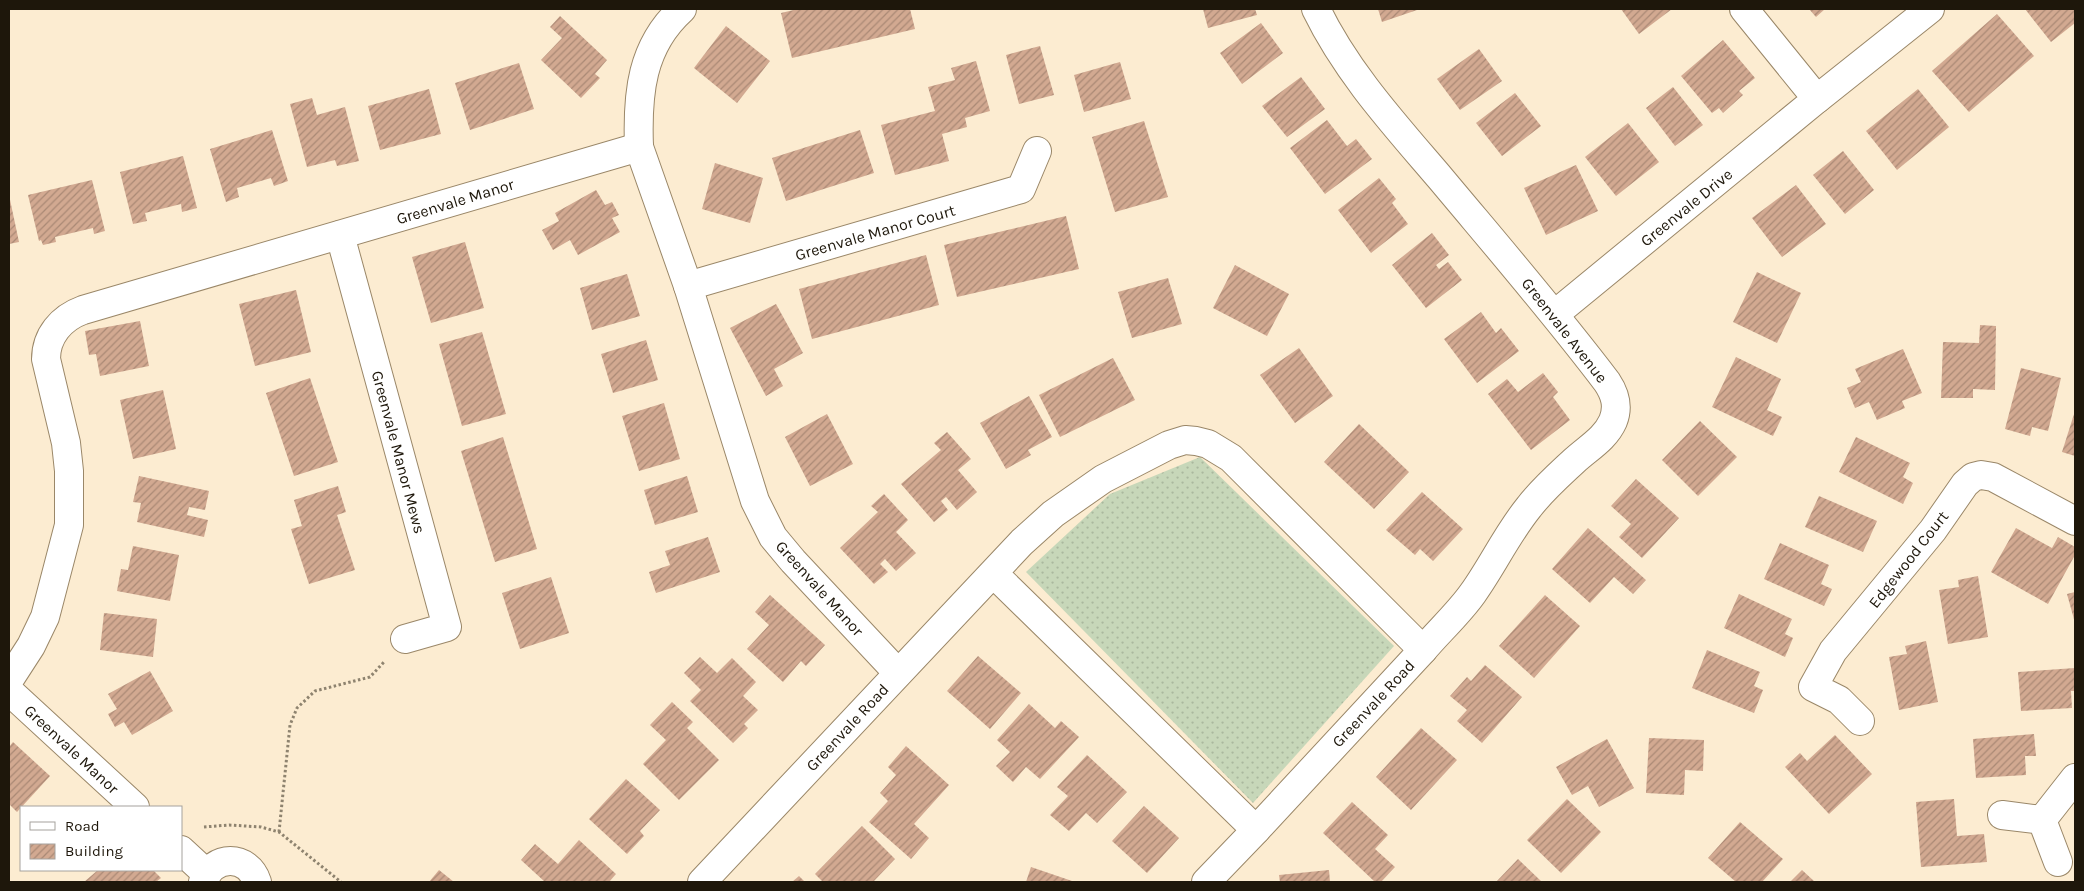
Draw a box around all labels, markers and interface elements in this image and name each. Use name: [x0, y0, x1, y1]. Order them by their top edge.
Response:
street label: Greenvale Drive: [1636, 164, 1736, 250]
street label: Greenvale Manor: [394, 174, 516, 228]
street label: Greenvale Manor Court: [793, 200, 957, 264]
street label: Greenvale Avenue: [1518, 274, 1612, 387]
street label: Greenvale Manor Mews: [368, 369, 429, 536]
street label: Edgewood Court: [1865, 507, 1952, 612]
street label: Greenvale Manor: [772, 537, 868, 640]
street label: Greenvale Road: [1328, 656, 1419, 751]
street label: Greenvale Road: [802, 680, 893, 775]
street label: Greenvale Manor: [21, 701, 123, 798]
legend: [20, 806, 182, 871]
text: Road: [65, 817, 100, 835]
text: Building: [65, 842, 123, 860]

